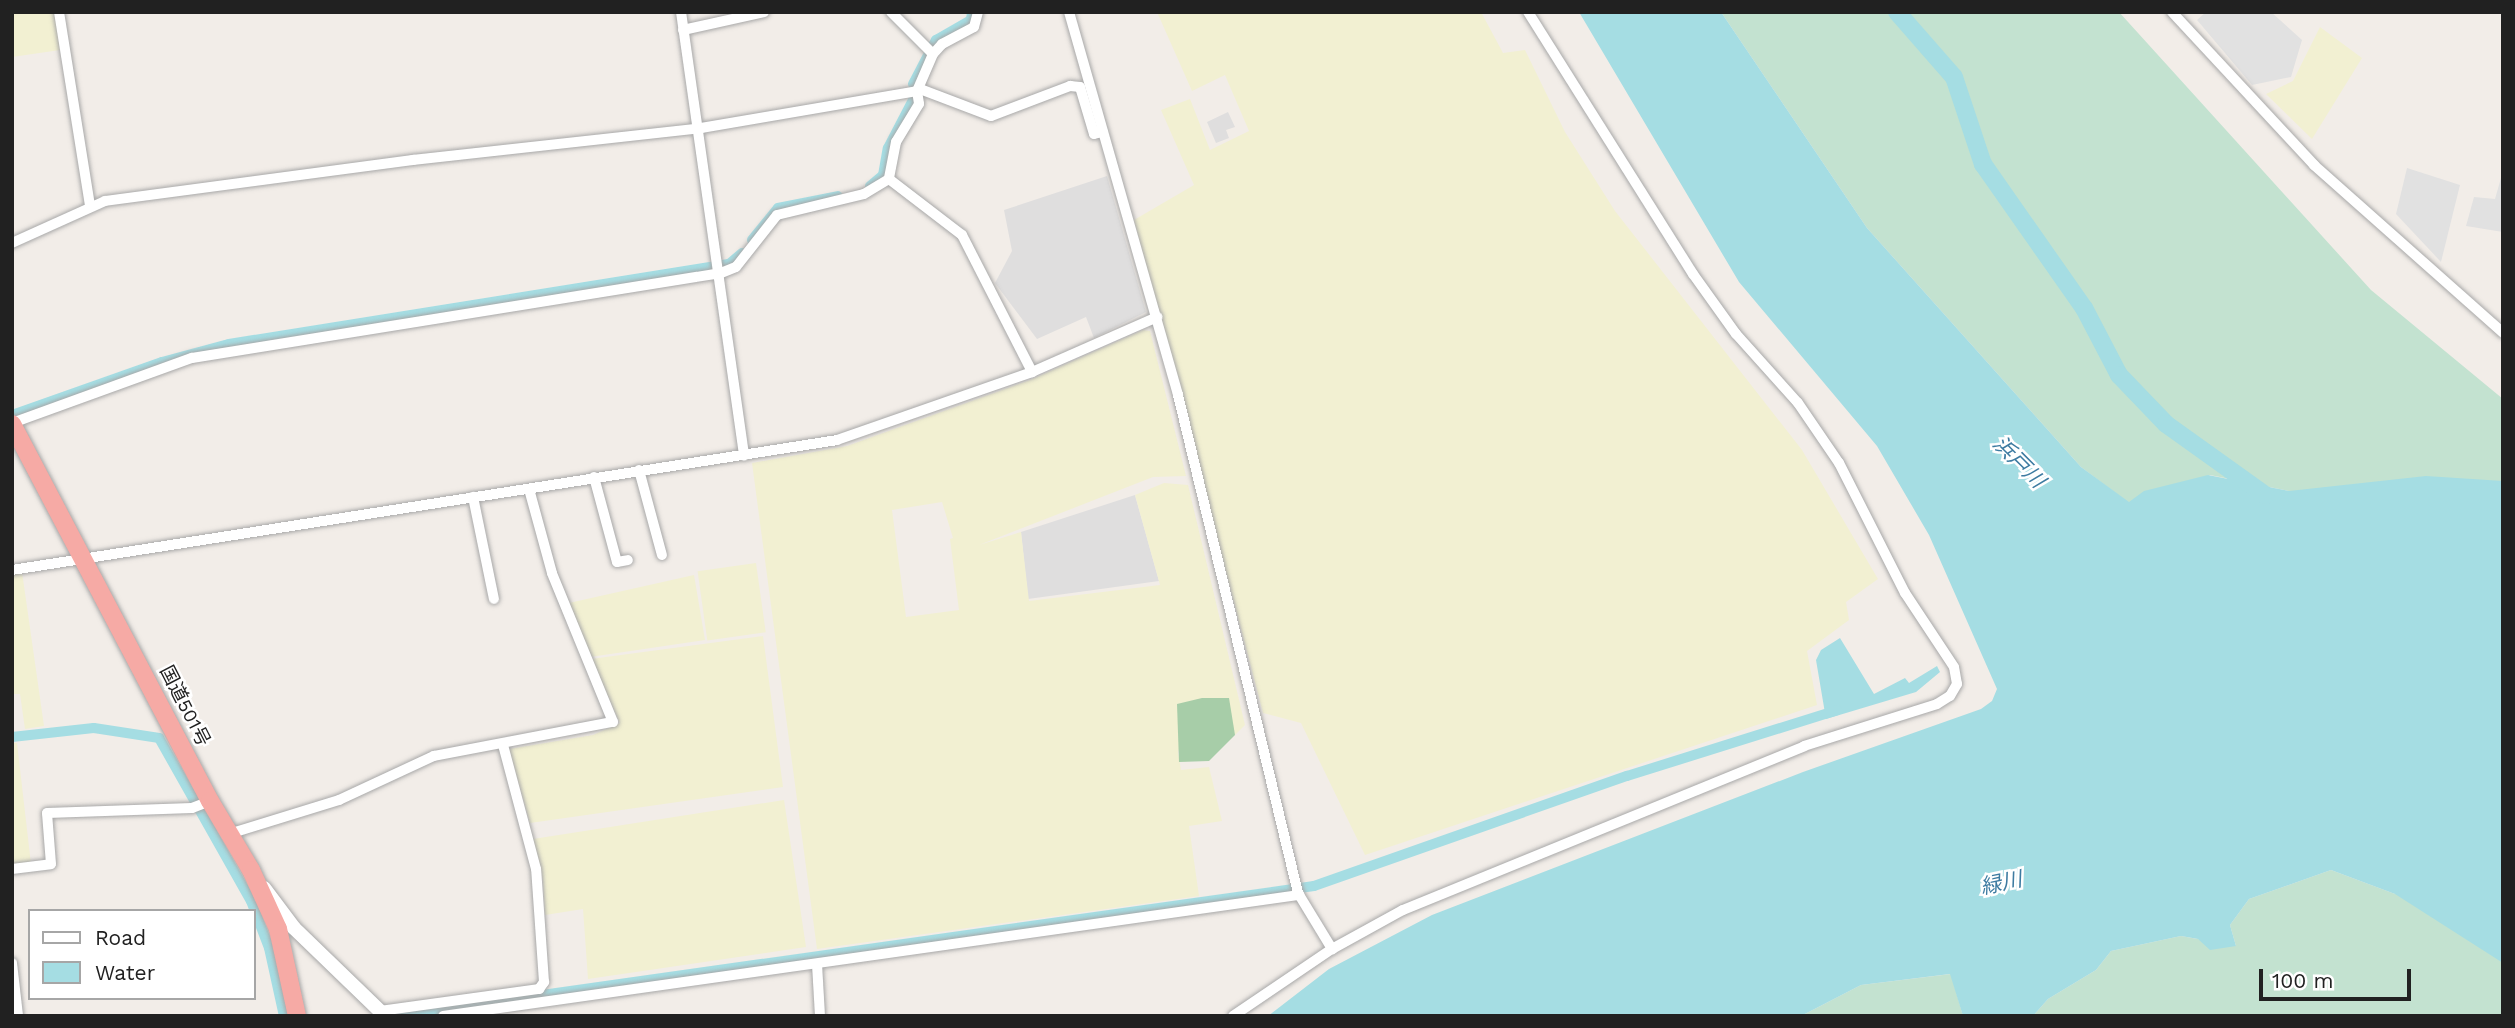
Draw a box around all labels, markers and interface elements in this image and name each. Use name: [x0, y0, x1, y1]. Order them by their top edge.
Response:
water label: 浜戸川: [1988, 431, 2050, 493]
street label: 国道501号: [155, 662, 215, 750]
water label: 緑川: [1978, 866, 2024, 900]
legend: [28, 909, 256, 1000]
text: Road: [95, 925, 146, 950]
scale bar: [2263, 954, 2415, 998]
text: Water: [95, 960, 155, 985]
text: 100 m: [2272, 968, 2334, 993]

